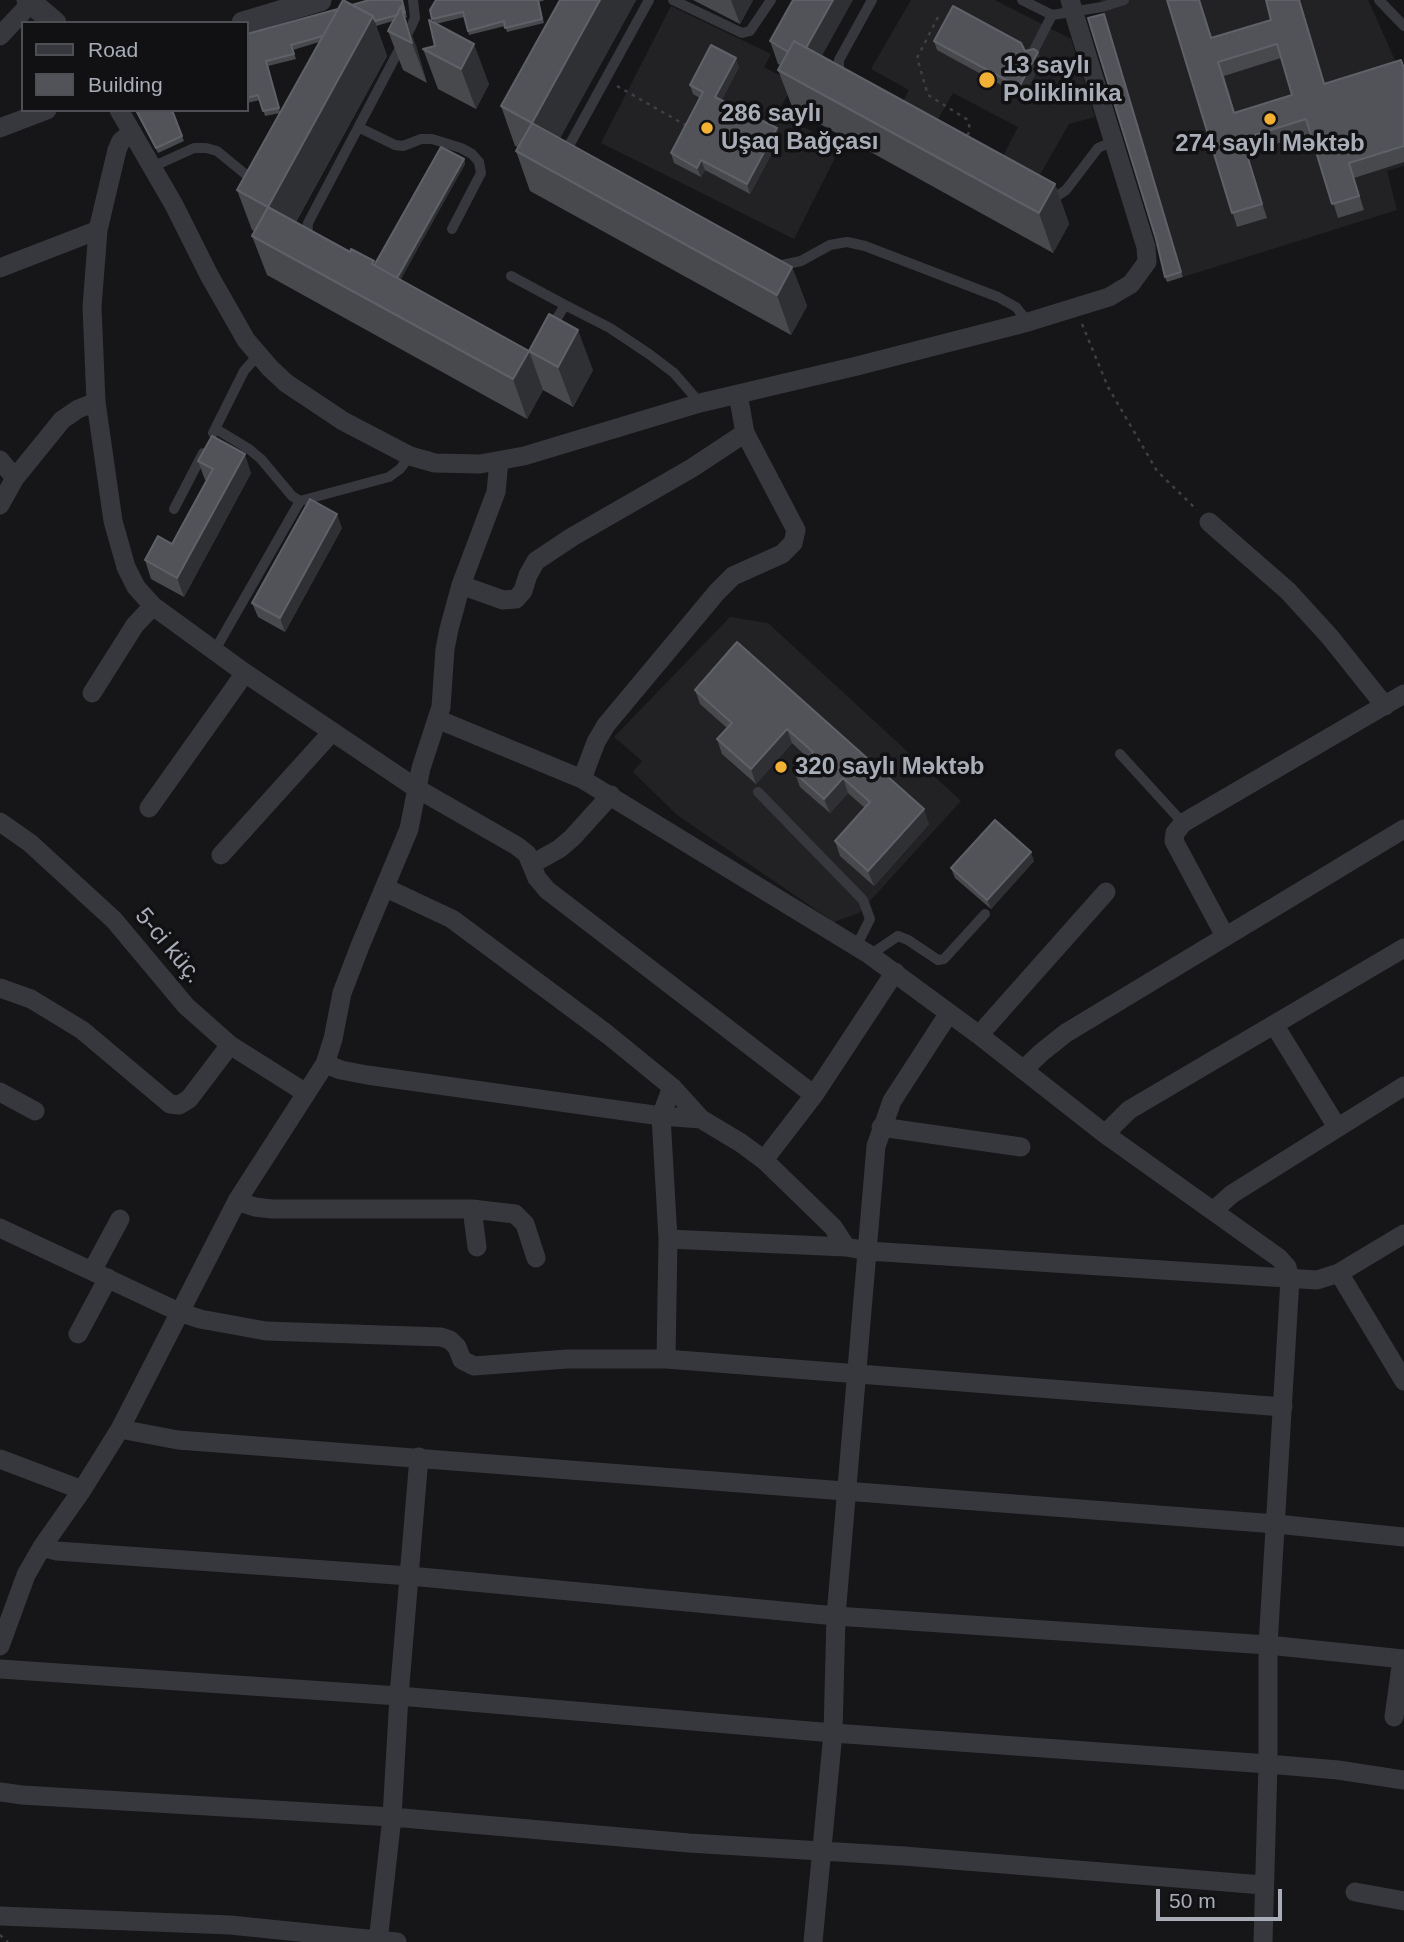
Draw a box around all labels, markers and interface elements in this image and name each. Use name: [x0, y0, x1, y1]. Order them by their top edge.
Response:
legend: [21, 21, 248, 112]
text: Road: [88, 38, 138, 61]
place label: 13 saylı Poliklinika: [1003, 52, 1122, 108]
marker: 13 saylı Poliklinika: [977, 70, 997, 90]
text: Building: [88, 73, 163, 96]
place label: 286 saylı Uşaq Bağçası: [721, 100, 878, 156]
marker: 274 saylı Məktəb: [1262, 111, 1278, 127]
marker: 286 saylı Uşaq Bağçası: [699, 120, 715, 136]
place label: 274 saylı Məktəb: [1175, 130, 1365, 158]
place label: 320 saylı Məktəb: [795, 753, 984, 781]
marker: 320 saylı Məktəb: [773, 759, 789, 775]
street label: 5-ci küç.: [128, 903, 208, 989]
scale bar: [1159, 1876, 1285, 1920]
text: 50 m: [1169, 1889, 1216, 1912]

